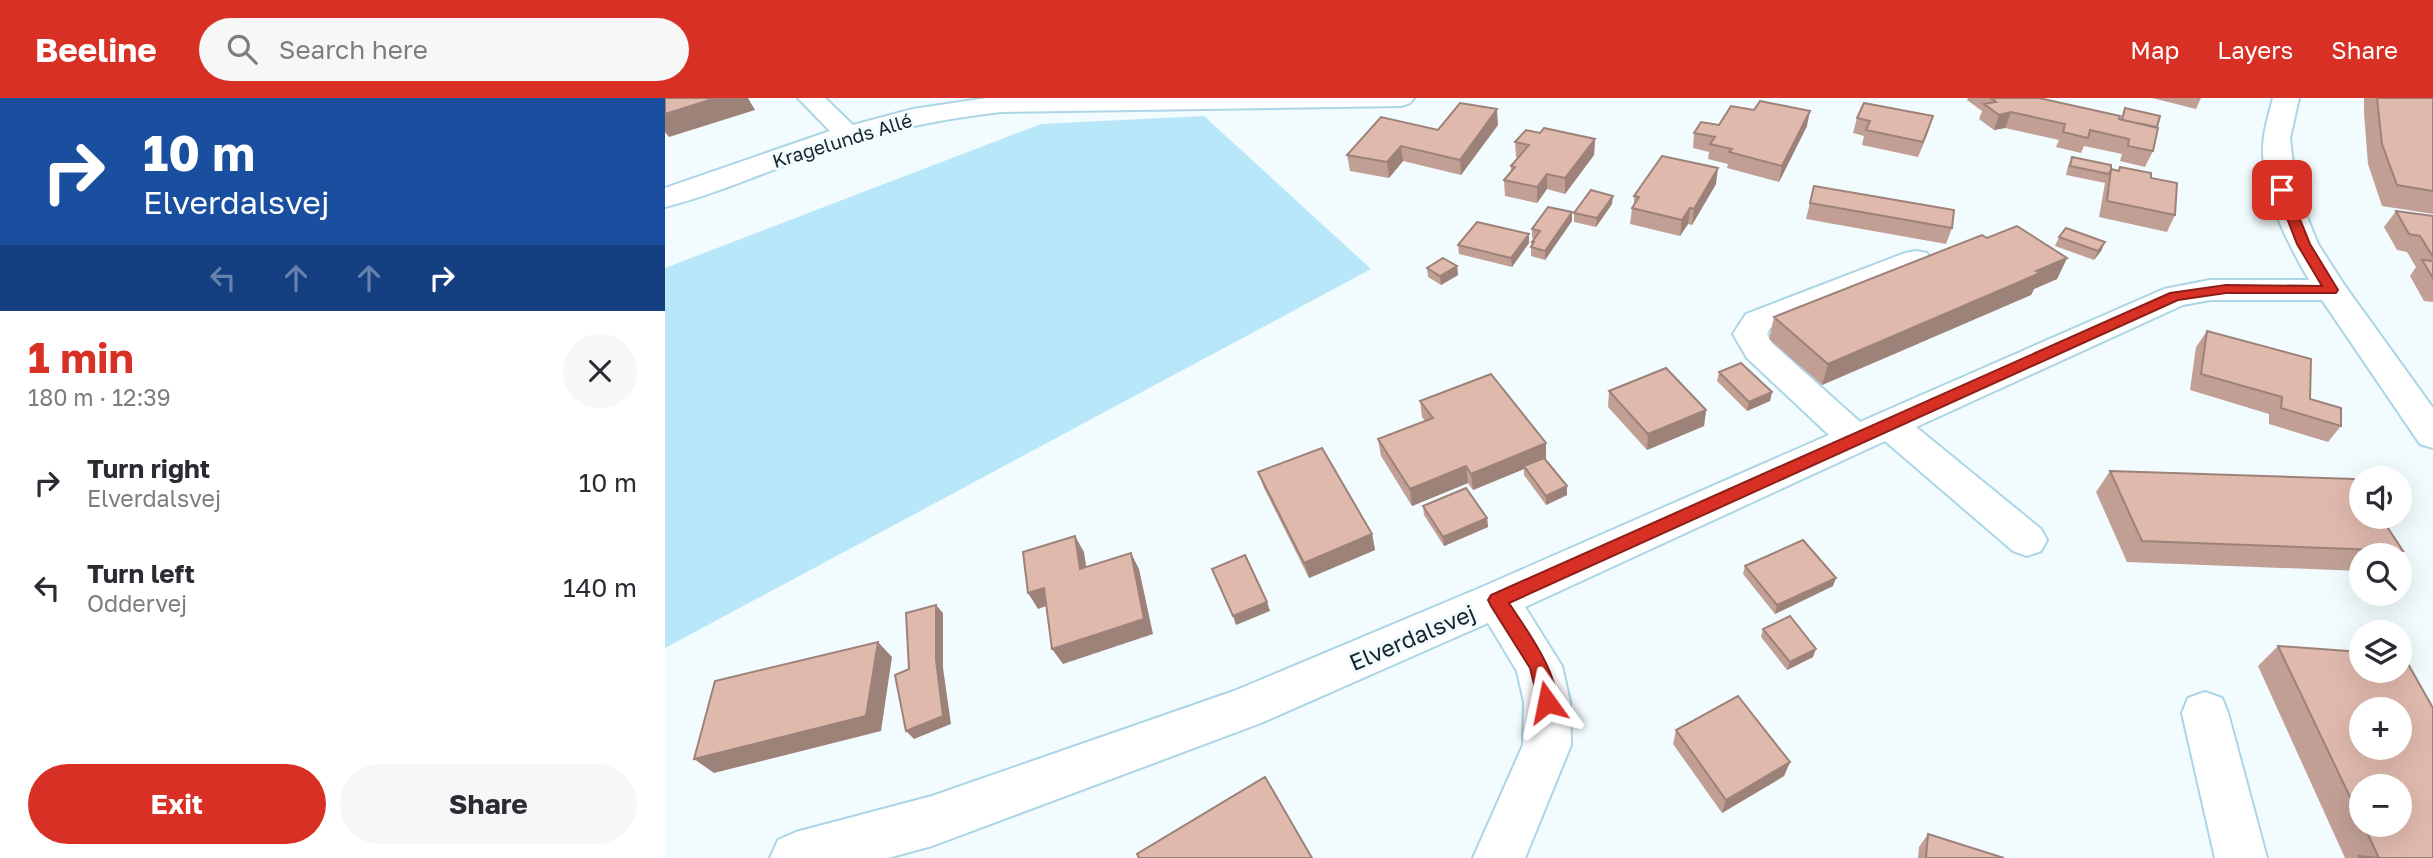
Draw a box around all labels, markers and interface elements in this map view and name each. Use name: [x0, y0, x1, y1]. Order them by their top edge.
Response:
search box: [199, 18, 689, 81]
text: Beeline: [35, 30, 157, 69]
icon: search: [223, 30, 261, 68]
text: Search here: [279, 34, 428, 65]
text: Map: [2130, 35, 2179, 64]
text: Layers: [2217, 35, 2293, 64]
text: Share: [2331, 35, 2398, 64]
street label: Kragelunds Allé: [769, 108, 915, 172]
text: 10 m: [143, 123, 255, 182]
icon: right: [28, 126, 119, 217]
pin: [2252, 160, 2312, 220]
icon: arrive: [2263, 171, 2301, 209]
text: Elverdalsvej: [143, 183, 330, 221]
icon: left: [204, 259, 242, 297]
icon: ahead: [277, 259, 315, 297]
icon: ahead: [350, 259, 388, 297]
icon: right: [423, 259, 461, 297]
text: 1 min: [28, 332, 134, 382]
button: close: [563, 334, 637, 408]
text: 180 m · 12:39: [28, 383, 171, 411]
text: Turn right: [87, 453, 210, 484]
icon: right: [28, 464, 66, 502]
map controls: [2349, 466, 2412, 837]
button: sound: [2349, 466, 2412, 529]
text: 10 m: [579, 467, 637, 498]
text: Elverdalsvej: [87, 484, 221, 512]
button: search: [2349, 543, 2412, 606]
text: Turn left: [87, 558, 195, 589]
icon: left: [28, 569, 66, 607]
text: 140 m: [563, 572, 637, 603]
text: Oddervej: [87, 589, 187, 617]
street label: Elverdalsvej: [1345, 598, 1479, 676]
button: layers: [2349, 620, 2412, 683]
position arrow: [1510, 665, 1584, 739]
button: +: [2349, 697, 2412, 760]
button: Exit: [28, 764, 326, 844]
button: Share: [340, 764, 637, 844]
button: −: [2349, 774, 2412, 837]

